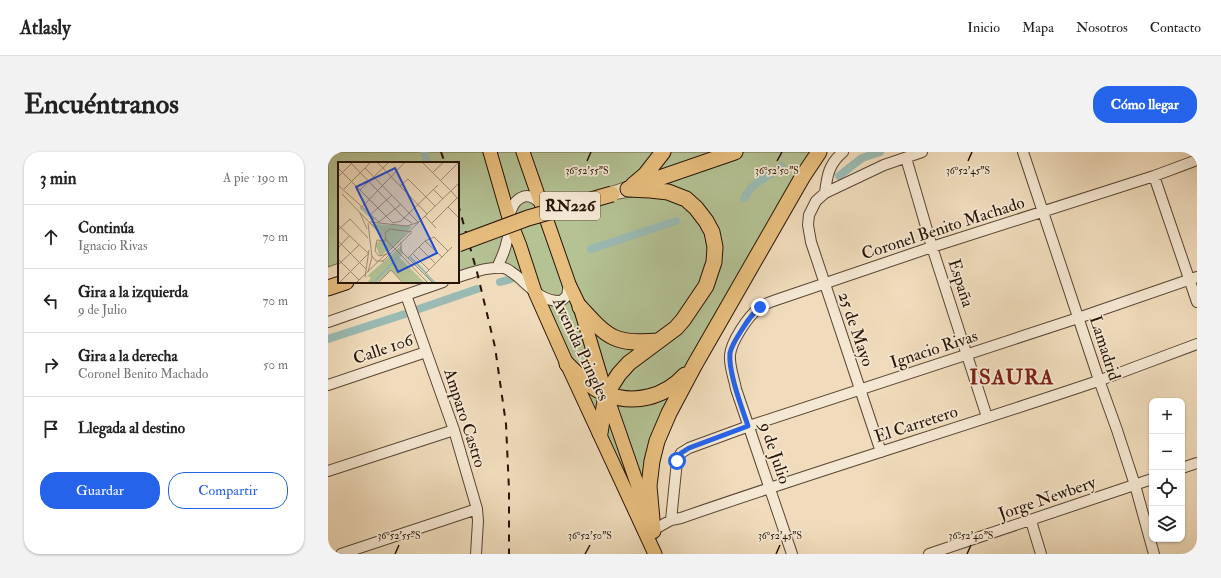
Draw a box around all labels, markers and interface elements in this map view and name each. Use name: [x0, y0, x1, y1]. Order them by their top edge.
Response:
text: Atlasly: [20, 16, 71, 40]
text: Inicio: [967, 19, 1000, 36]
text: Mapa: [1022, 19, 1054, 36]
text: Nosotros: [1076, 19, 1128, 36]
text: Contacto: [1150, 19, 1201, 36]
button: Cómo llegar: [1093, 86, 1197, 123]
text: Encuéntranos: [24, 87, 179, 122]
inset map: [338, 162, 459, 283]
text: 36°52'55"S: [565, 165, 609, 177]
text: 36°52'50"S: [755, 165, 799, 177]
text: 36°52'45"S: [946, 165, 990, 177]
text: 3 min: [40, 168, 77, 189]
text: A pie · 190 m: [223, 170, 288, 186]
road number: RN226: [540, 192, 600, 220]
street label: Coronel Benito Machado: [859, 192, 1027, 264]
text: Continúa: [78, 219, 134, 238]
icon: ahead: [40, 226, 62, 248]
text: 70 m: [263, 229, 288, 245]
text: Ignacio Rivas: [78, 238, 147, 254]
street label: España: [942, 256, 979, 311]
text: Gira a la izquierda: [78, 283, 188, 302]
street label: 25 de Mayo: [833, 289, 879, 369]
icon: left: [40, 290, 62, 312]
text: 70 m: [263, 293, 288, 309]
street label: Avenida Pringles: [547, 293, 614, 404]
route end: [751, 298, 769, 316]
text: 9 de Julio: [78, 302, 127, 318]
street label: Lamadrid: [1085, 313, 1126, 384]
street label: Ignacio Rivas: [888, 325, 981, 373]
street label: Calle 106: [350, 329, 417, 369]
text: Gira a la derecha: [78, 347, 178, 366]
icon: right: [40, 354, 62, 376]
text: 50 m: [263, 357, 288, 373]
district label: ISAURA: [970, 364, 1054, 391]
street label: Amparo Castro: [438, 365, 491, 470]
text: Coronel Benito Machado: [78, 366, 208, 382]
map controls: [1149, 398, 1185, 542]
button: +: [1149, 398, 1185, 434]
street label: El Carretero: [872, 401, 960, 447]
icon: arrive: [40, 418, 62, 440]
street label: 9 de Julio: [753, 418, 795, 487]
text: Llegada al destino: [78, 419, 185, 438]
button: −: [1149, 434, 1185, 470]
route start: [668, 452, 686, 470]
button: locate: [1149, 470, 1185, 506]
street label: Jorge Newbery: [995, 471, 1099, 526]
button: Guardar: [40, 472, 160, 509]
button: Compartir: [168, 472, 288, 509]
button: layers: [1149, 506, 1185, 542]
text: 36°52'55"S: [377, 530, 421, 542]
text: 36°52'50"S: [568, 530, 612, 542]
text: 36°52'45"S: [758, 530, 802, 542]
text: 36°52'40"S: [949, 530, 993, 542]

